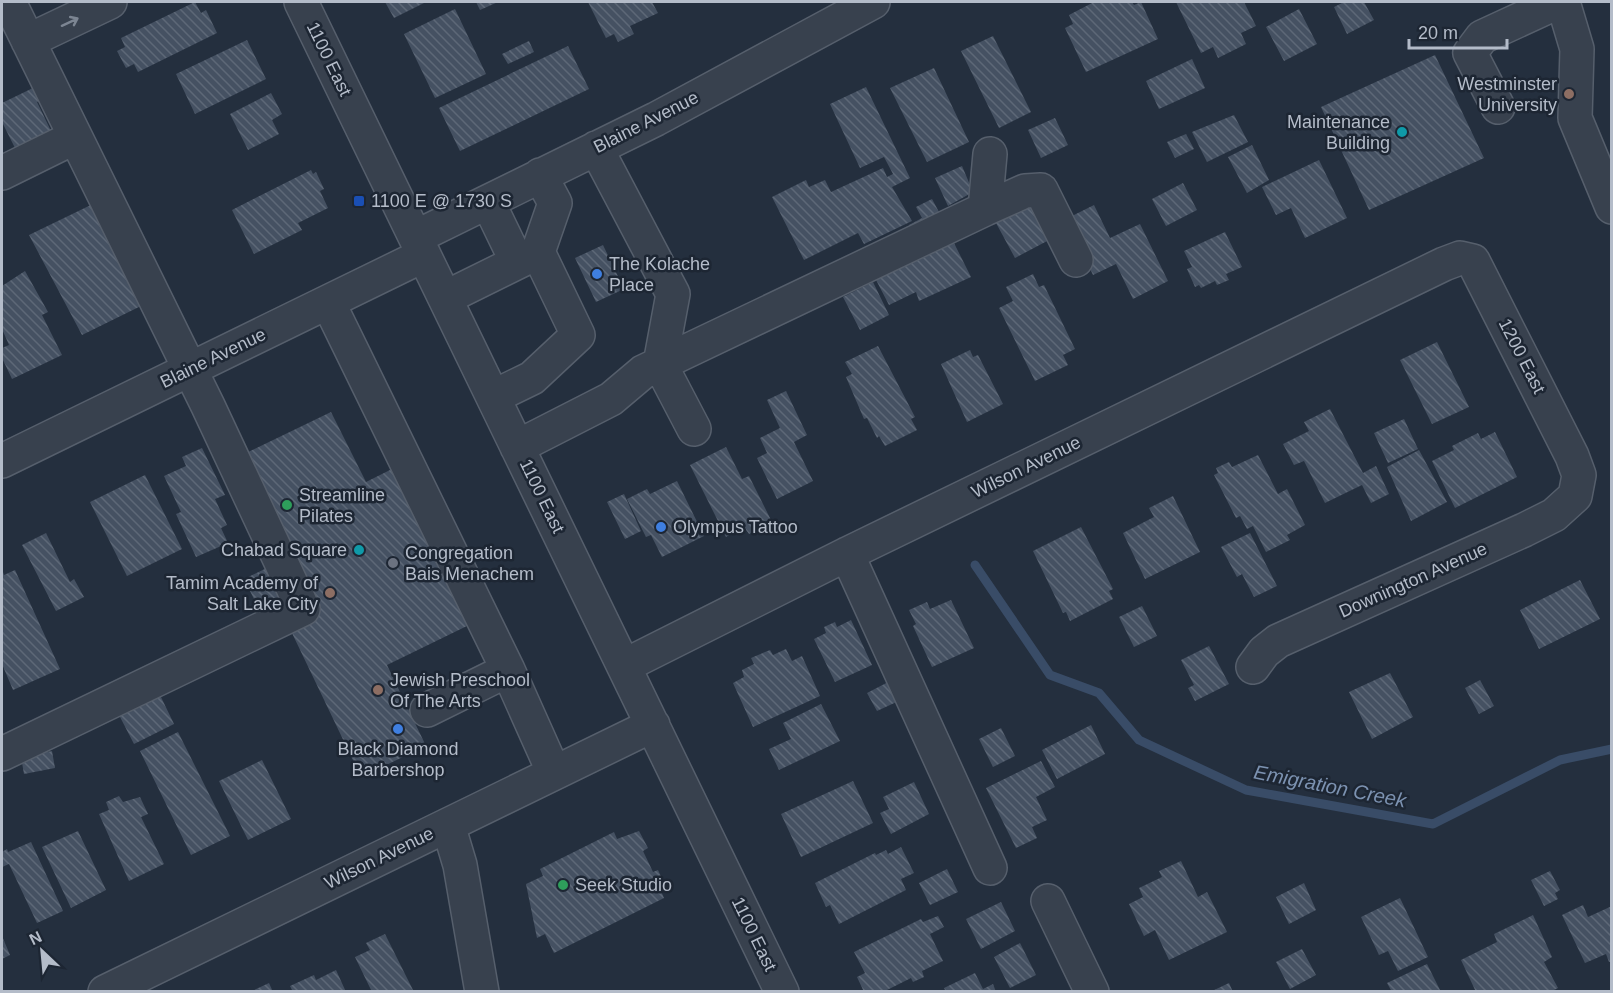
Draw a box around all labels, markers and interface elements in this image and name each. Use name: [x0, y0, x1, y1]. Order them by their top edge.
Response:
scale bar: [1409, 12, 1506, 50]
one-way arrow: [60, 15, 78, 27]
street label: 1100 East: [303, 19, 355, 99]
text: 20 m: [1418, 23, 1458, 43]
place label: Westminster University: [1457, 74, 1557, 115]
street label: Blaine Avenue: [590, 87, 702, 157]
marker: Westminster University: [1562, 87, 1576, 101]
place label: Maintenance Building: [1287, 112, 1390, 153]
marker: Maintenance Building: [1395, 125, 1409, 139]
place label: 1100 E @ 1730 S: [371, 191, 512, 211]
marker: 1100 E @ 1730 S: [352, 194, 366, 208]
place label: The Kolache Place: [609, 254, 710, 295]
marker: The Kolache Place: [590, 267, 604, 281]
street label: 1200 East: [1495, 315, 1549, 397]
street label: Blaine Avenue: [157, 324, 269, 392]
street label: Wilson Avenue: [968, 432, 1084, 502]
street label: 1100 East: [516, 456, 568, 536]
place label: Streamline Pilates: [299, 485, 385, 526]
marker: Streamline Pilates: [280, 498, 294, 512]
place label: Olympus Tattoo: [673, 517, 798, 537]
marker: Olympus Tattoo: [654, 520, 668, 534]
street label: Downington Avenue: [1336, 538, 1490, 622]
place label: Chabad Square: [221, 540, 347, 560]
marker: Chabad Square: [352, 543, 366, 557]
place label: Congregation Bais Menachem: [405, 543, 534, 584]
marker: Congregation Bais Menachem: [386, 556, 400, 570]
place label: Tamim Academy of Salt Lake City: [166, 573, 319, 614]
marker: Tamim Academy of Salt Lake City: [323, 586, 337, 600]
place label: Jewish Preschool Of The Arts: [390, 670, 530, 711]
marker: Jewish Preschool Of The Arts: [371, 683, 385, 697]
marker: Black Diamond Barbershop: [391, 722, 405, 736]
place label: Black Diamond Barbershop: [337, 739, 459, 780]
water label: Emigration Creek: [1252, 760, 1409, 812]
street label: Wilson Avenue: [321, 823, 437, 893]
place label: Seek Studio: [575, 875, 672, 895]
marker: Seek Studio: [556, 878, 570, 892]
street label: 1100 East: [728, 894, 780, 974]
north arrow: [12, 921, 72, 981]
text: N: [27, 928, 45, 948]

